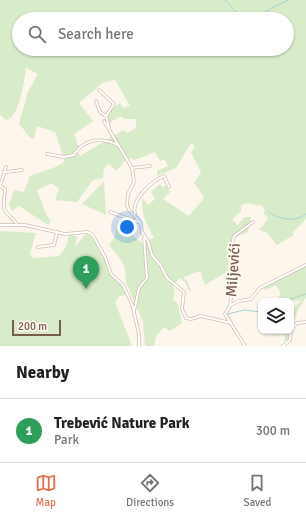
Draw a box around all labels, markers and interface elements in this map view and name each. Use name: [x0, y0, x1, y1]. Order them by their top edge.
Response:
search box: [12, 12, 294, 56]
icon: search: [26, 23, 48, 45]
text: Search here: [58, 25, 134, 43]
your location: [117, 217, 137, 237]
street label: Miljevići: [222, 242, 244, 298]
pin: 1: [73, 256, 99, 289]
map controls: [258, 298, 294, 334]
button: layers: [258, 298, 294, 334]
scale bar: [12, 318, 61, 337]
text: 200 m: [18, 320, 47, 333]
text: Nearby: [16, 362, 69, 383]
text: Trebević Nature Park: [54, 414, 190, 432]
text: 1: [25, 423, 33, 439]
text: 300 m: [256, 423, 290, 439]
text: Park: [54, 432, 79, 448]
tab: Map: [35, 472, 57, 509]
tab: Directions: [126, 472, 174, 509]
tab: Saved: [244, 472, 271, 509]

